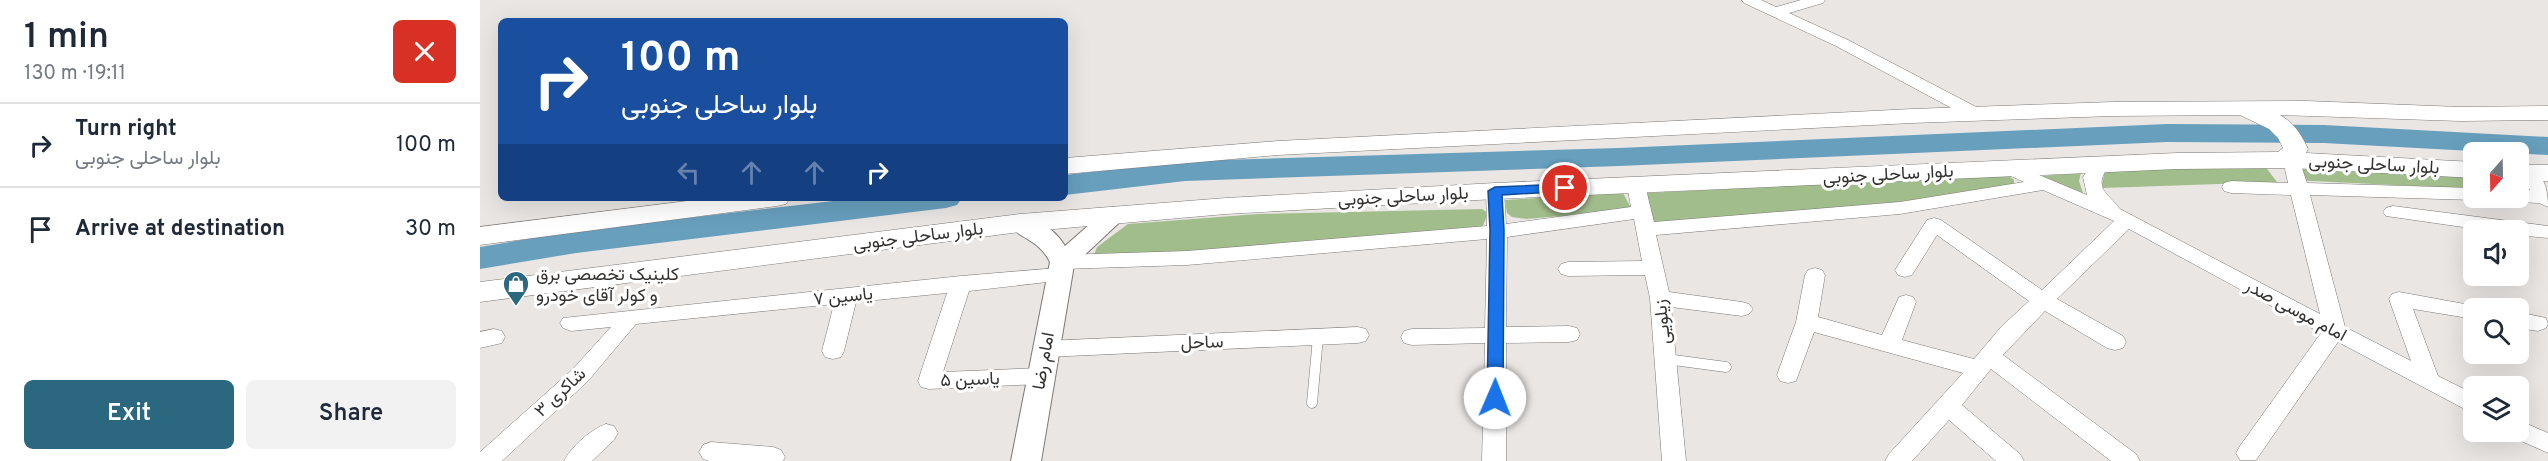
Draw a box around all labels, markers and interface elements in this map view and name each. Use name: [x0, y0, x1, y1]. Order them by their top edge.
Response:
text: 1 min: [24, 15, 109, 61]
button: close: [393, 20, 456, 83]
text: 100 m: [621, 33, 740, 86]
icon: right: [522, 42, 600, 120]
text: 130 m · 19:11: [24, 61, 126, 87]
text: بلوار ساحلی جنوبی: [621, 89, 817, 123]
text: Turn right: [75, 116, 177, 143]
icon: right: [24, 129, 57, 162]
text: 100 m: [396, 132, 456, 159]
north arrow: [2463, 142, 2529, 208]
map controls: [2463, 142, 2529, 442]
text: بلوار ساحلی جنوبی: [75, 146, 221, 172]
street label: بلوار ساحلی جنوبی: [2308, 151, 2440, 180]
icon: left: [672, 156, 705, 189]
icon: ahead: [735, 156, 768, 189]
icon: ahead: [798, 156, 831, 189]
icon: right: [861, 156, 894, 189]
street label: بلوار ساحلی جنوبی: [1822, 161, 1954, 190]
pin: [1539, 162, 1590, 213]
icon: arrive: [1548, 171, 1581, 204]
street label: بلوار ساحلی جنوبی: [1337, 183, 1469, 212]
icon: arrive: [24, 213, 57, 246]
text: Arrive at destination: [75, 216, 285, 243]
text: 30 m: [405, 216, 456, 243]
street label: بلوار ساحلی جنوبی: [852, 218, 985, 257]
button: sound: [2463, 220, 2529, 286]
place label: کلینیک تخصصی برق و کولر آقای خودرو: [536, 264, 679, 308]
shop icon: کلینیک تخصصی برق و کولر آقای خودرو: [501, 269, 531, 307]
street label: امام موسی صدر: [2240, 274, 2350, 348]
street label: یاسین ۷: [812, 283, 874, 312]
street label: زیلویی: [1650, 298, 1677, 346]
button: search: [2463, 298, 2529, 364]
street label: امام رضا: [1028, 331, 1061, 392]
street label: ساحل: [1180, 331, 1224, 356]
street label: شاکری ۳: [530, 363, 592, 423]
position arrow: [1463, 366, 1527, 430]
street label: یاسین ۵: [940, 368, 1000, 393]
button: layers: [2463, 376, 2529, 442]
button: Exit: [24, 380, 234, 449]
button: Share: [246, 380, 456, 449]

